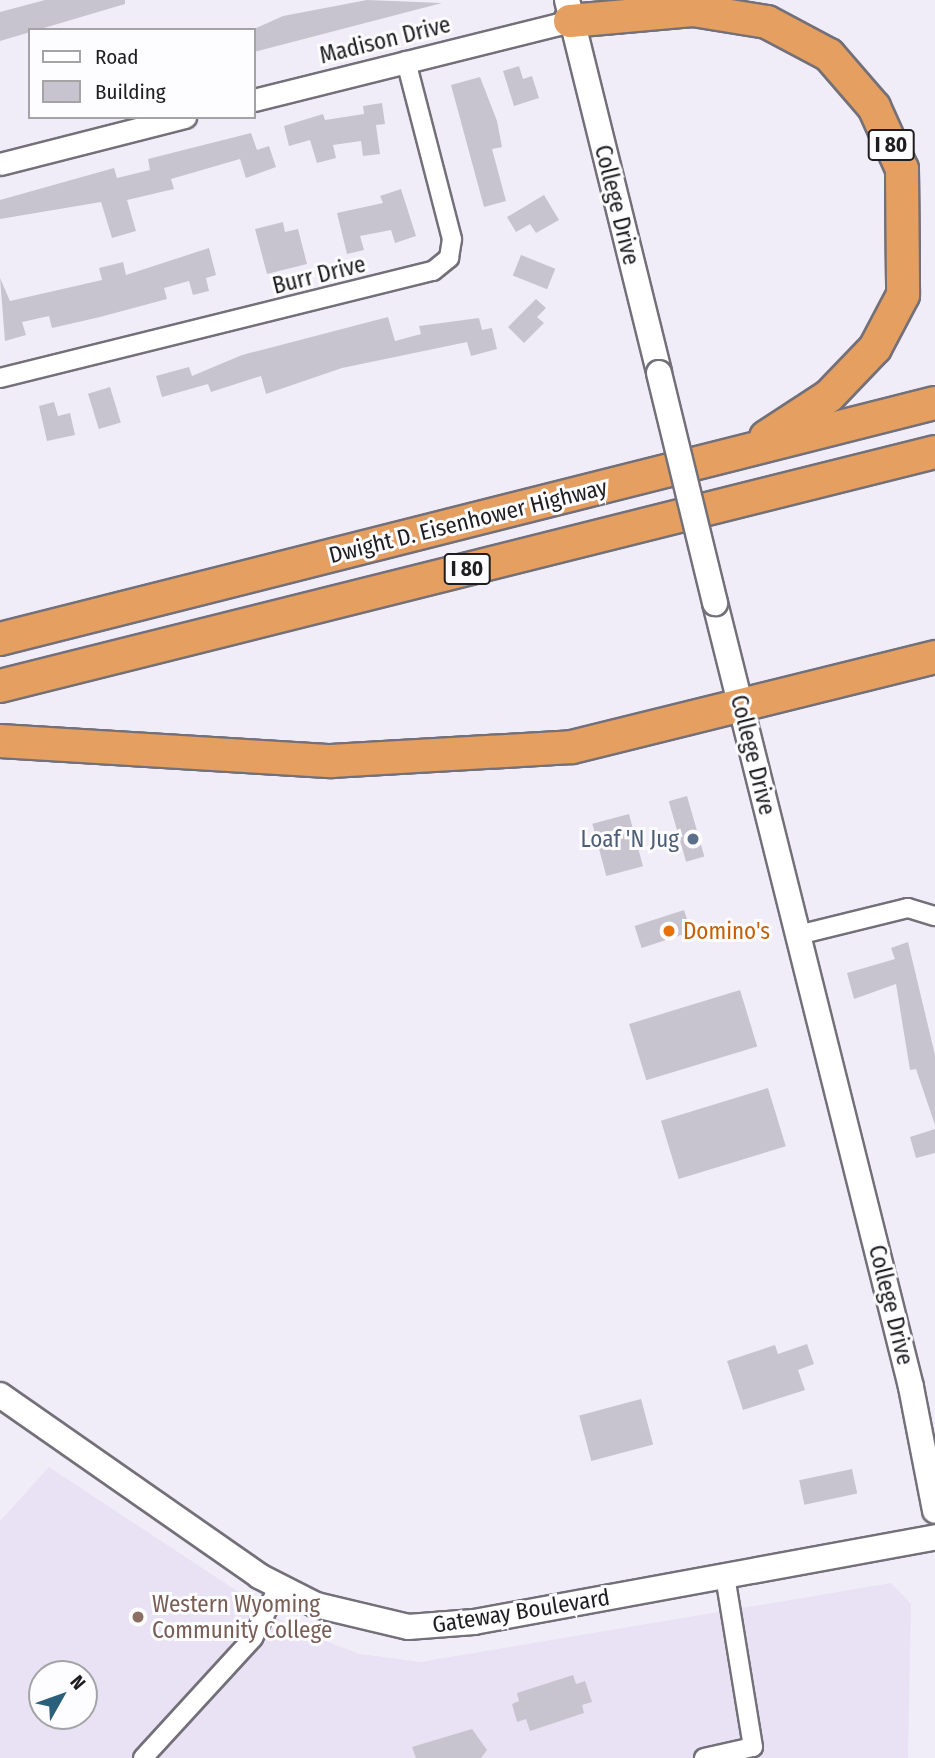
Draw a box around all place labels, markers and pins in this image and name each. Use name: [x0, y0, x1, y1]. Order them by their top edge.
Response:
place label: Loaf 'N Jug: [581, 825, 679, 853]
marker: Loaf 'N Jug: [685, 831, 701, 847]
place label: Domino's: [683, 917, 770, 945]
marker: Domino's: [661, 923, 677, 939]
place label: Western Wyoming Community College: [152, 1590, 332, 1644]
marker: Western Wyoming Community College: [130, 1609, 146, 1625]

